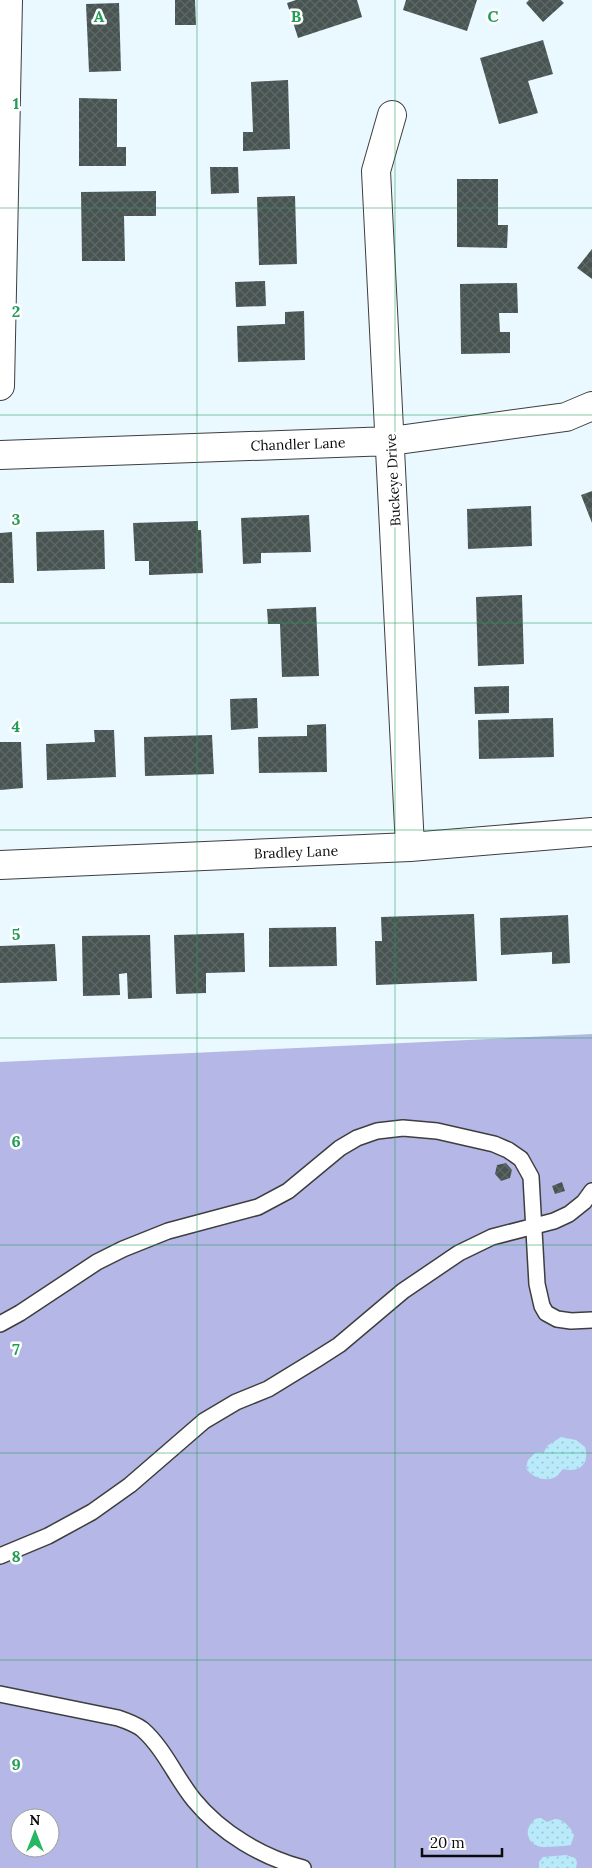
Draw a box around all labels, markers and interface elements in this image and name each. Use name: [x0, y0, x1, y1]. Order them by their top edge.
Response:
text: A: [94, 6, 105, 26]
text: B: [291, 6, 302, 26]
text: C: [487, 6, 499, 26]
text: 1: [13, 93, 19, 113]
text: 2: [12, 301, 20, 321]
street label: Chandler Lane: [250, 433, 346, 455]
street label: Buckeye Drive: [382, 433, 404, 527]
text: 3: [12, 509, 21, 529]
text: 4: [12, 716, 21, 736]
street label: Bradley Lane: [254, 842, 339, 862]
text: 5: [12, 924, 21, 944]
text: 6: [11, 1131, 21, 1151]
text: 7: [12, 1339, 20, 1359]
text: 8: [11, 1546, 21, 1566]
text: 9: [11, 1754, 21, 1774]
north arrow: [10, 1808, 60, 1858]
text: N: [30, 1811, 41, 1829]
scale bar: [422, 1826, 502, 1858]
text: 20 m: [430, 1833, 465, 1852]

